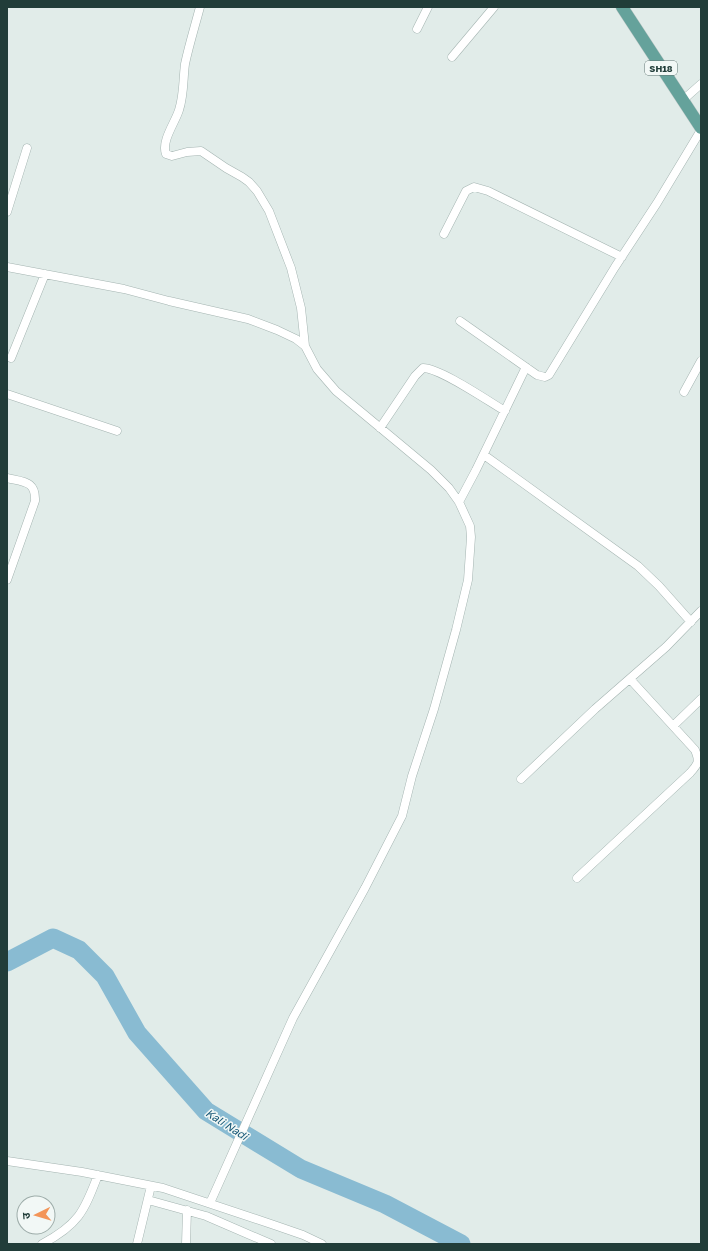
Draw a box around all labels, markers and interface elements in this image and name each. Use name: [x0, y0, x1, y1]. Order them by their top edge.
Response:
road number: SH18: [645, 61, 677, 75]
water label: Kali Nadi: [204, 1106, 252, 1143]
north arrow: [16, 1195, 56, 1235]
text: उ: [19, 1212, 32, 1220]

